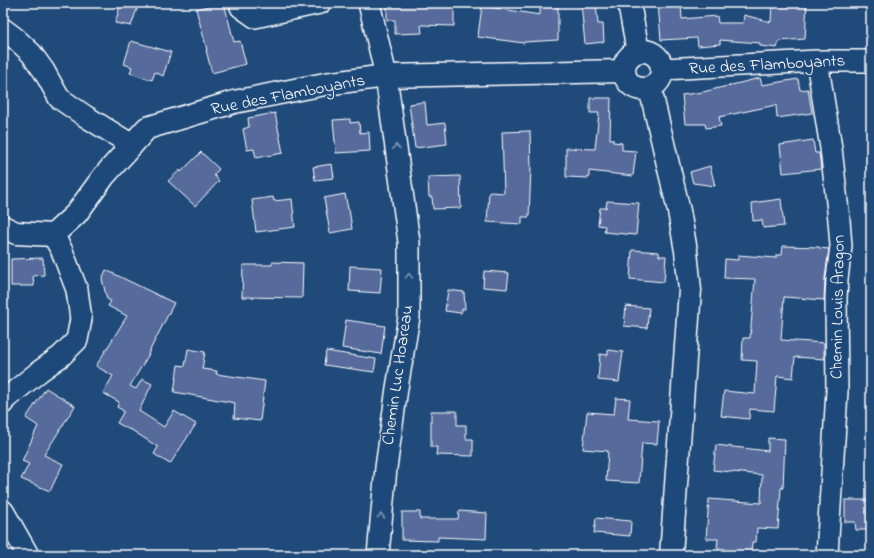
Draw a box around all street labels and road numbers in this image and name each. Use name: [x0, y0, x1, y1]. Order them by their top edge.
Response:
street label: Rue des Flamboyants: [688, 48, 846, 83]
street label: Rue des Flamboyants: [209, 68, 367, 123]
street label: Chemin Louis Aragon: [824, 235, 854, 379]
street label: Chemin Luc Hoareau: [376, 303, 420, 447]

